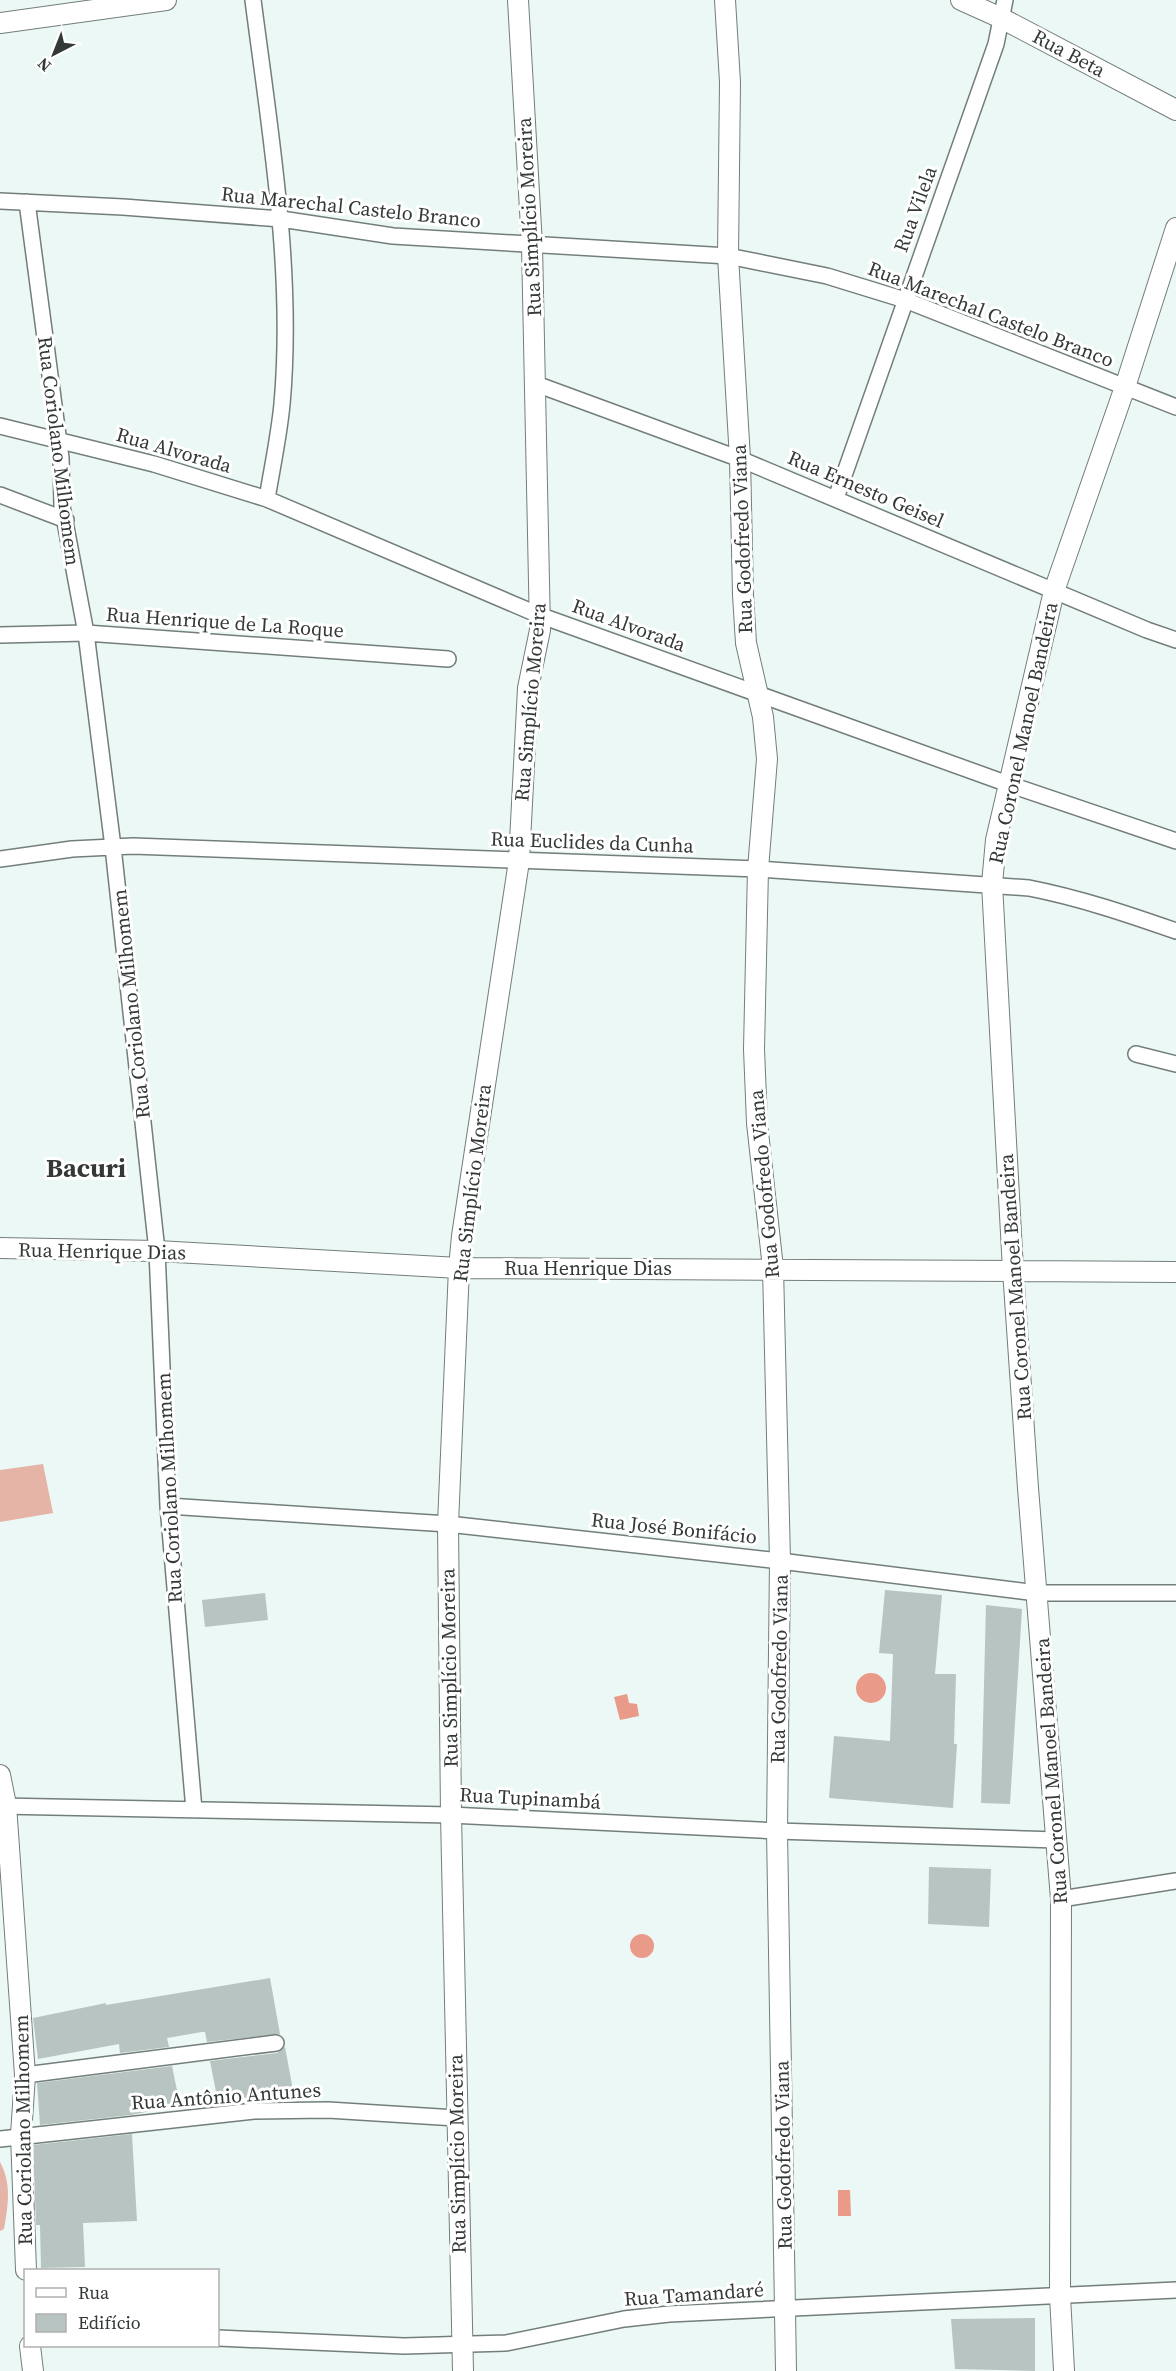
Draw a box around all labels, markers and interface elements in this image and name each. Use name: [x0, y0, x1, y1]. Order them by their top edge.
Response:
street label: Rua Beta: [1028, 22, 1111, 84]
north arrow: [24, 24, 84, 84]
text: N: [32, 53, 56, 77]
street label: Rua Simplício Moreira: [510, 116, 548, 317]
street label: Rua Vilela: [887, 161, 944, 256]
street label: Rua Marechal Castelo Branco: [220, 179, 482, 235]
street label: Rua Marechal Castelo Branco: [864, 254, 1118, 374]
street label: Rua Coriolano Milhomem: [31, 335, 87, 567]
street label: Rua Alvorada: [113, 420, 236, 480]
street label: Rua Godofredo Viana: [725, 443, 759, 634]
street label: Rua Ernesto Geisel: [783, 443, 949, 535]
street label: Rua Alvorada: [568, 592, 690, 659]
street label: Rua Coronel Manoel Bandeira: [982, 599, 1065, 867]
street label: Rua Henrique de La Roque: [105, 600, 345, 644]
street label: Rua Simplício Moreira: [507, 601, 553, 803]
street label: Rua Euclides da Cunha: [490, 824, 695, 860]
street label: Rua Coriolano Milhomem: [105, 888, 157, 1120]
street label: Rua Simplício Moreira: [446, 1082, 498, 1284]
street label: Rua Godofredo Viana: [742, 1088, 786, 1280]
district label: Bacuri: [46, 1150, 126, 1186]
street label: Rua Coronel Manoel Bandeira: [992, 1152, 1038, 1421]
street label: Rua Henrique Dias: [18, 1236, 186, 1266]
street label: Rua Henrique Dias: [504, 1254, 672, 1282]
street label: Rua Coriolano Milhomem: [149, 1372, 189, 1604]
street label: Rua José Bonifácio: [590, 1505, 758, 1551]
street label: Rua Simplício Moreira: [433, 1567, 465, 1768]
street label: Rua Godofredo Viana: [763, 1573, 795, 1764]
street label: Rua Coronel Manoel Bandeira: [1028, 1636, 1074, 1905]
street label: Rua Tupinambá: [459, 1780, 602, 1816]
street label: Rua Coriolano Milhomem: [7, 2014, 39, 2246]
street label: Rua Simplício Moreira: [441, 2053, 473, 2254]
street label: Rua Godofredo Viana: [767, 2059, 799, 2250]
street label: Rua Antônio Antunes: [130, 2075, 322, 2117]
legend: [24, 2269, 219, 2347]
street label: Rua Tamandaré: [623, 2275, 765, 2313]
text: Rua: [78, 2280, 110, 2305]
text: Edifício: [78, 2310, 141, 2335]

